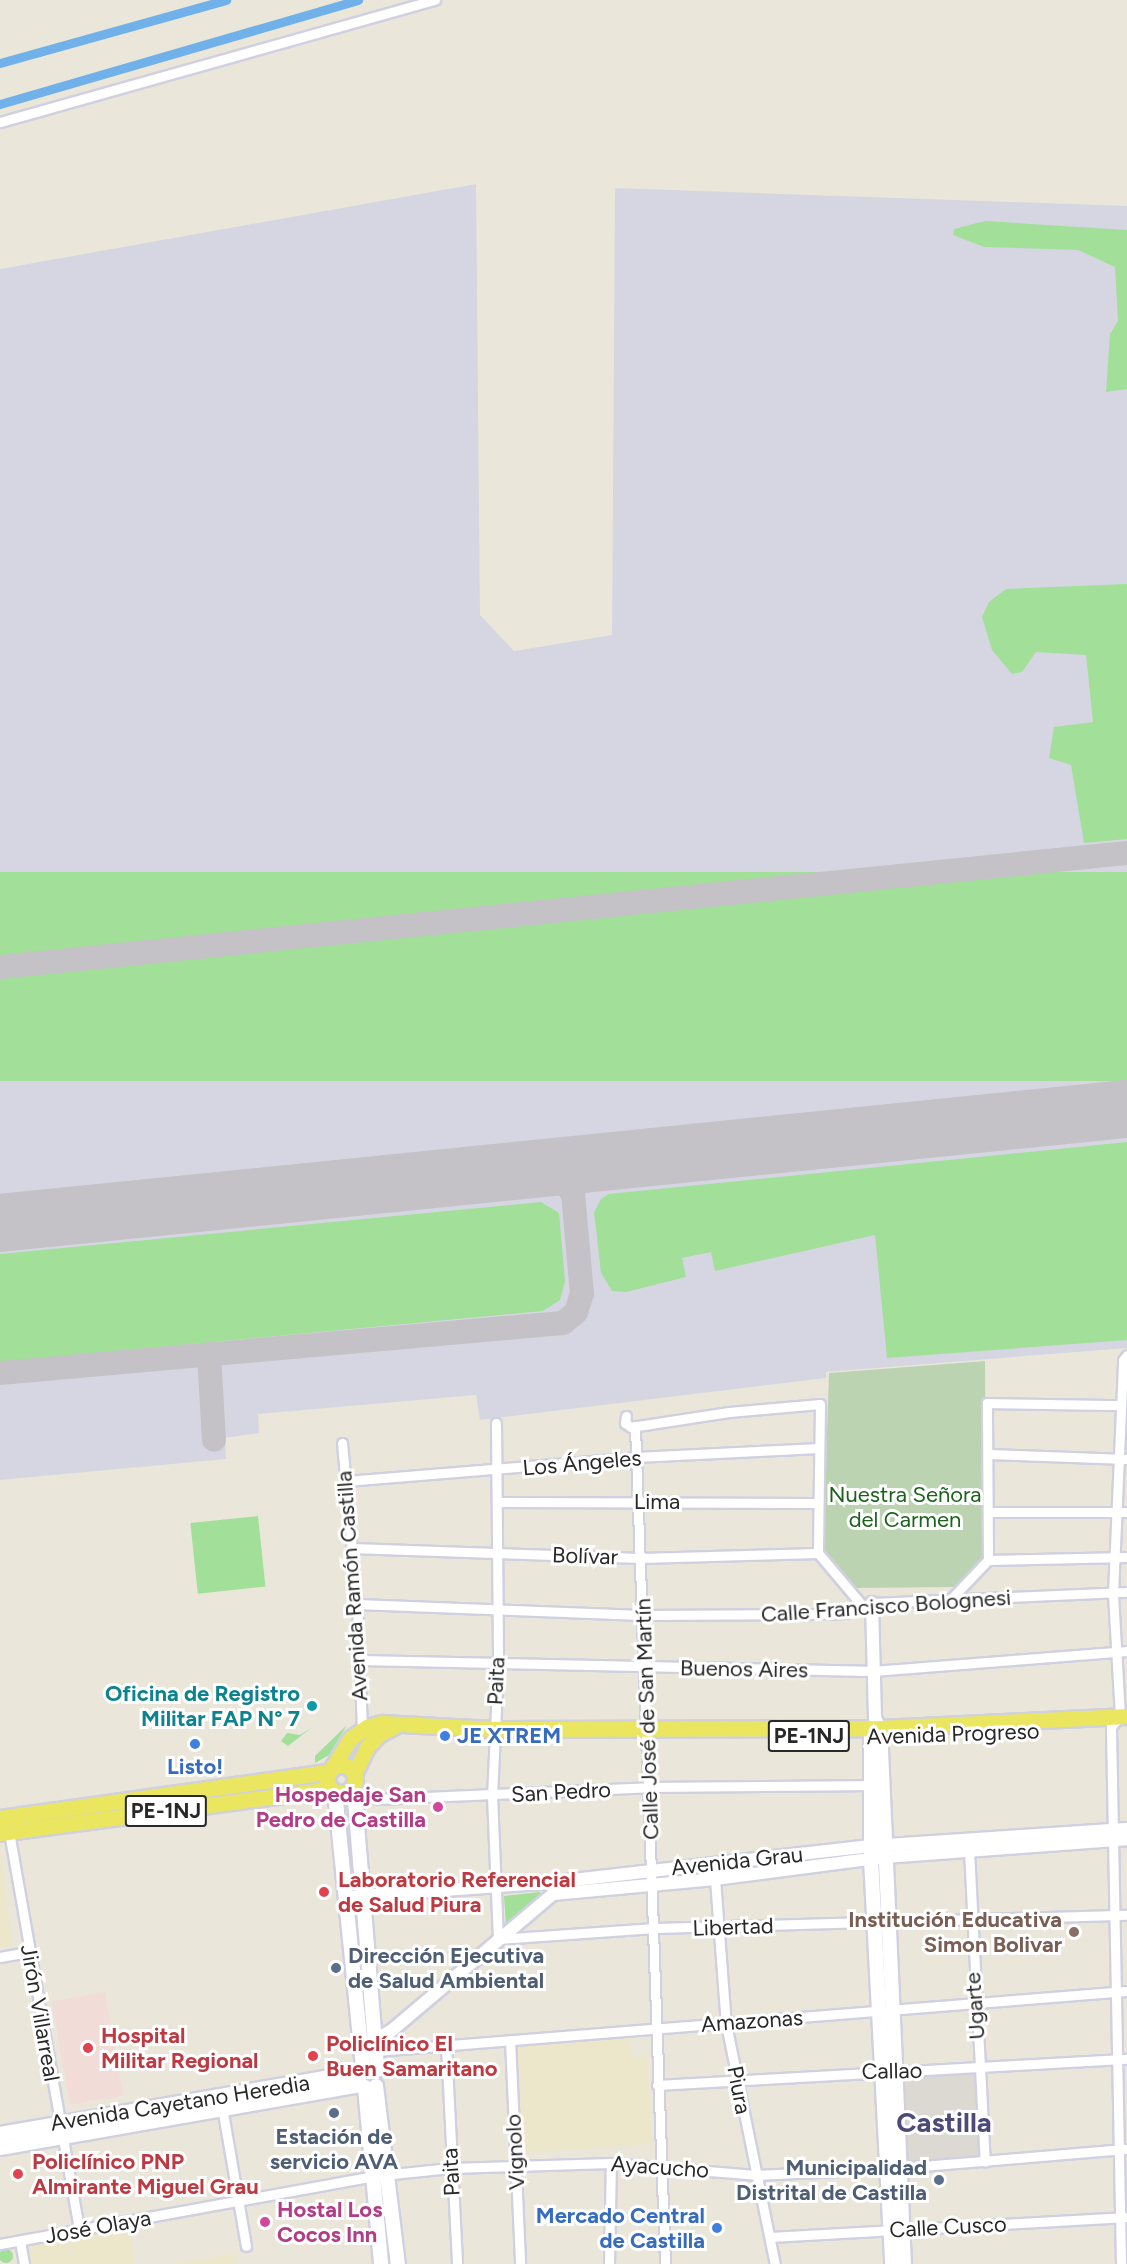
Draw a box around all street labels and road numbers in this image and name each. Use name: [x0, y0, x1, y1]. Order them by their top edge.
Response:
street label: Los Ángeles: [522, 1445, 642, 1481]
street label: Avenida Ramón Castilla: [331, 1470, 373, 1702]
street label: Lima: [634, 1489, 680, 1515]
street label: Bolívar: [552, 1542, 618, 1570]
street label: Calle Francisco Bolognesi: [760, 1584, 1012, 1628]
street label: Calle José de San Martín: [630, 1598, 664, 1840]
street label: Buenos Aires: [680, 1655, 808, 1683]
street label: Paita: [482, 1656, 510, 1706]
road number: PE-1NJ: [767, 1718, 851, 1754]
street label: Avenida Progreso: [866, 1718, 1040, 1750]
street label: San Pedro: [510, 1776, 612, 1808]
road number: PE-1NJ: [124, 1793, 208, 1829]
street label: Avenida Grau: [670, 1841, 804, 1881]
street label: Libertad: [692, 1912, 774, 1942]
street label: Jirón Villarreal: [15, 1942, 65, 2084]
street label: Ugarte: [959, 1971, 991, 2041]
street label: Amazonas: [700, 2004, 804, 2038]
street label: Callao: [861, 2057, 923, 2085]
street label: Piura: [721, 2064, 757, 2116]
street label: Avenida Cayetano Heredia: [48, 2069, 312, 2137]
street label: Vignolo: [500, 2113, 530, 2191]
street label: Paita: [437, 2147, 465, 2197]
street label: Ayacucho: [610, 2150, 710, 2184]
street label: José Olaya: [43, 2205, 153, 2249]
street label: Calle Cusco: [889, 2211, 1007, 2243]

